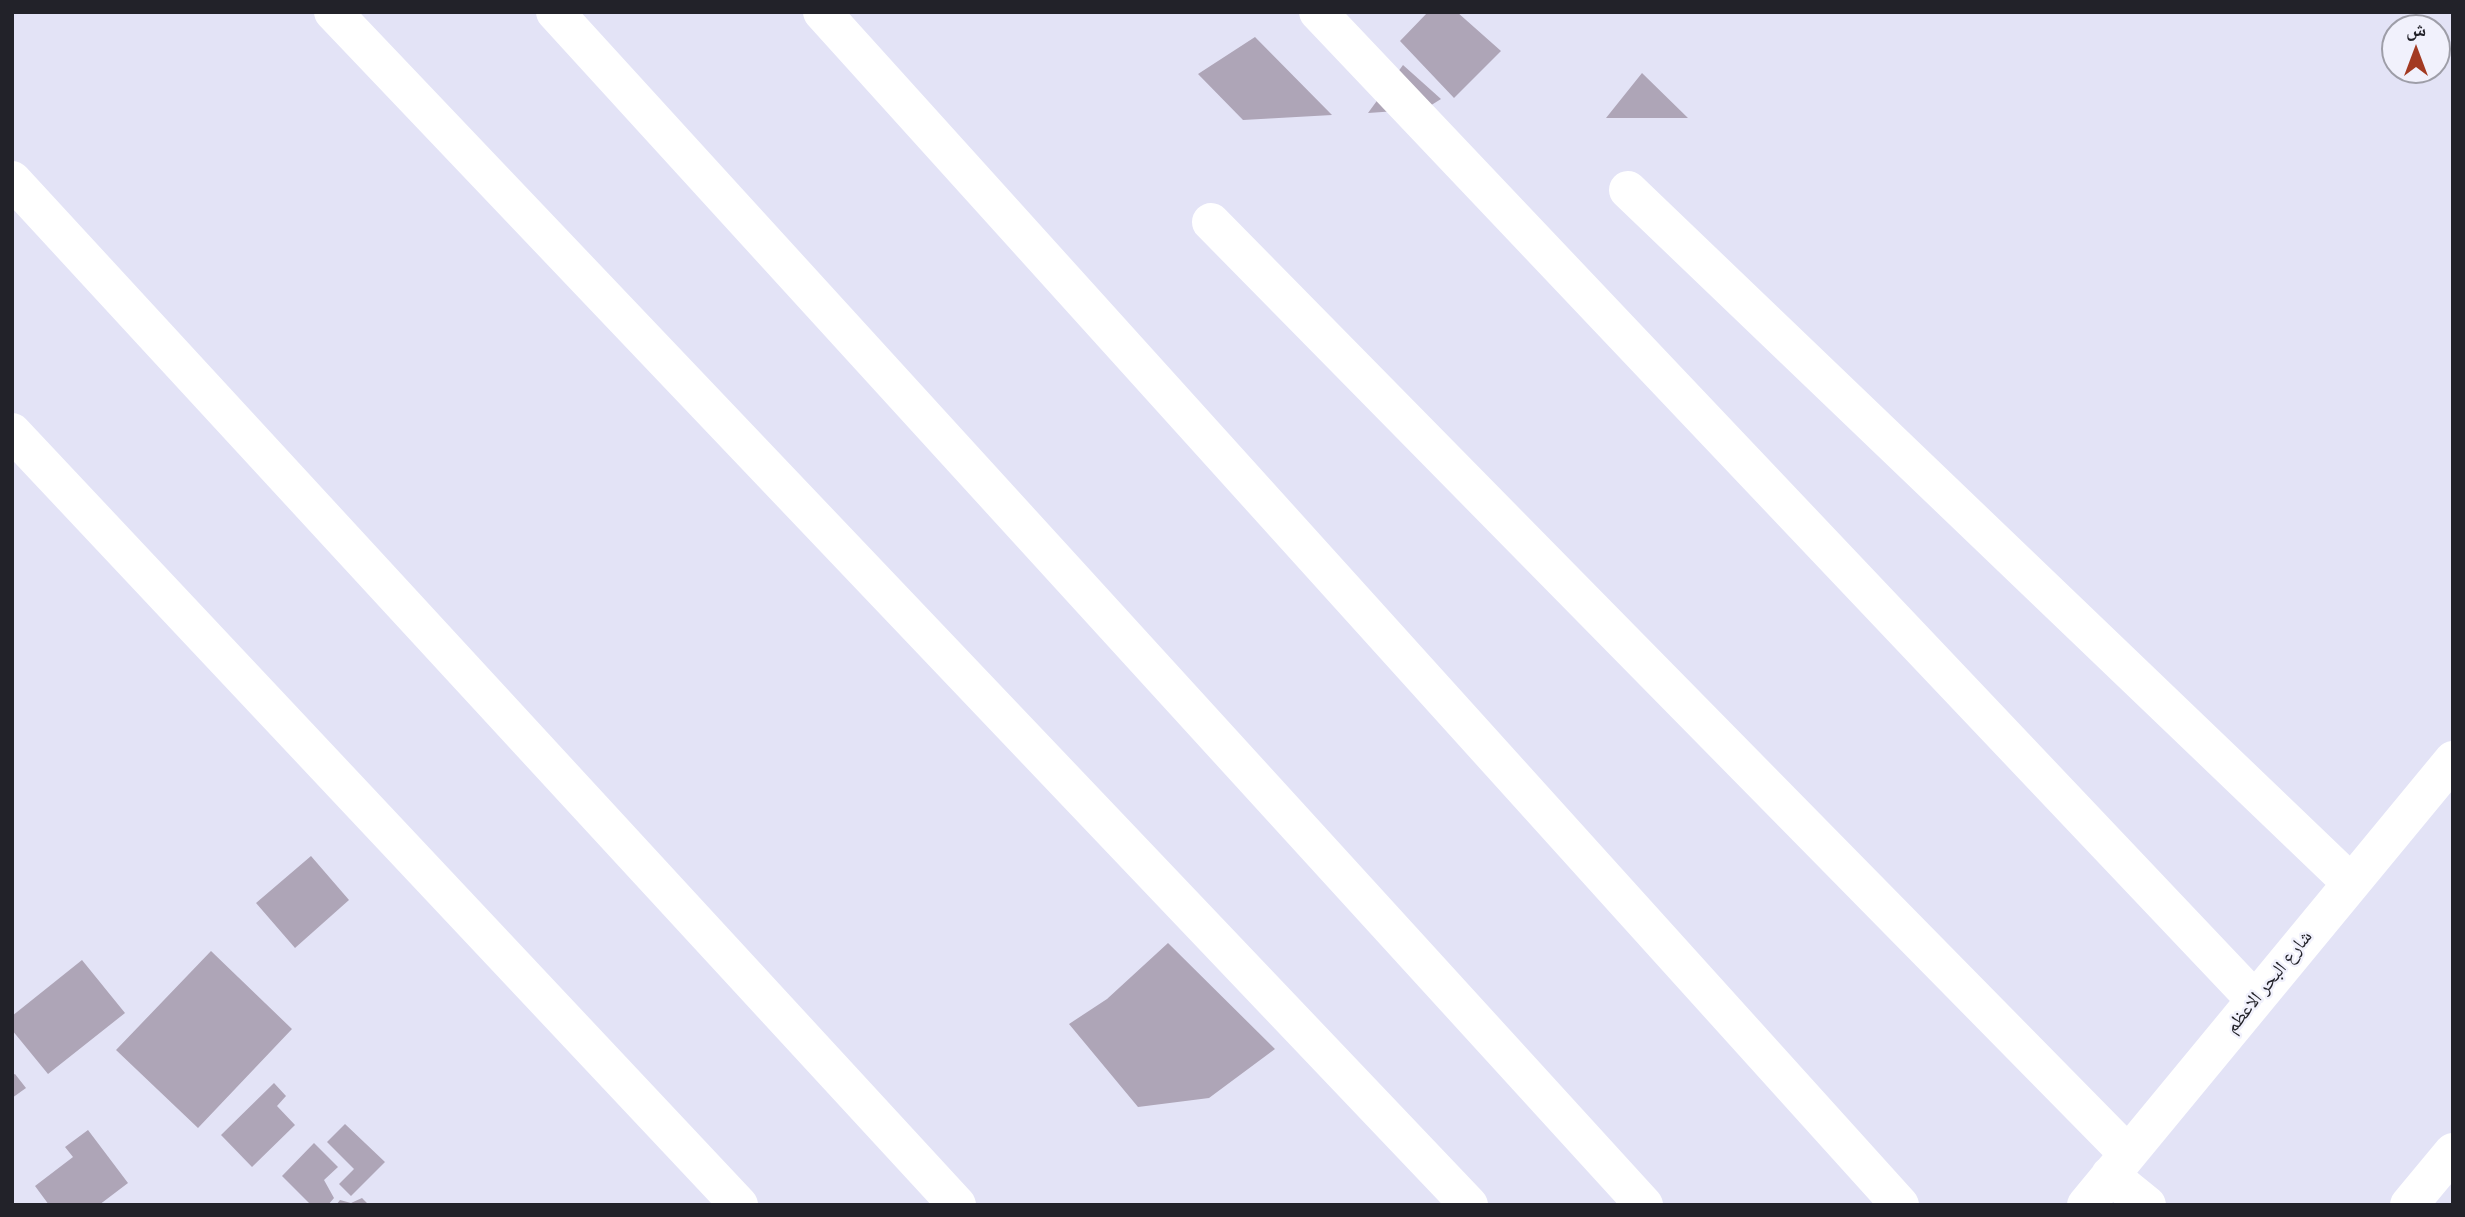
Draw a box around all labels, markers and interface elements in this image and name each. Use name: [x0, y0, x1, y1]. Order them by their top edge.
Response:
north arrow: [2381, 14, 2451, 84]
text: ش: [2406, 19, 2426, 41]
street label: شارع البحر الاعظم: [2221, 926, 2317, 1038]

